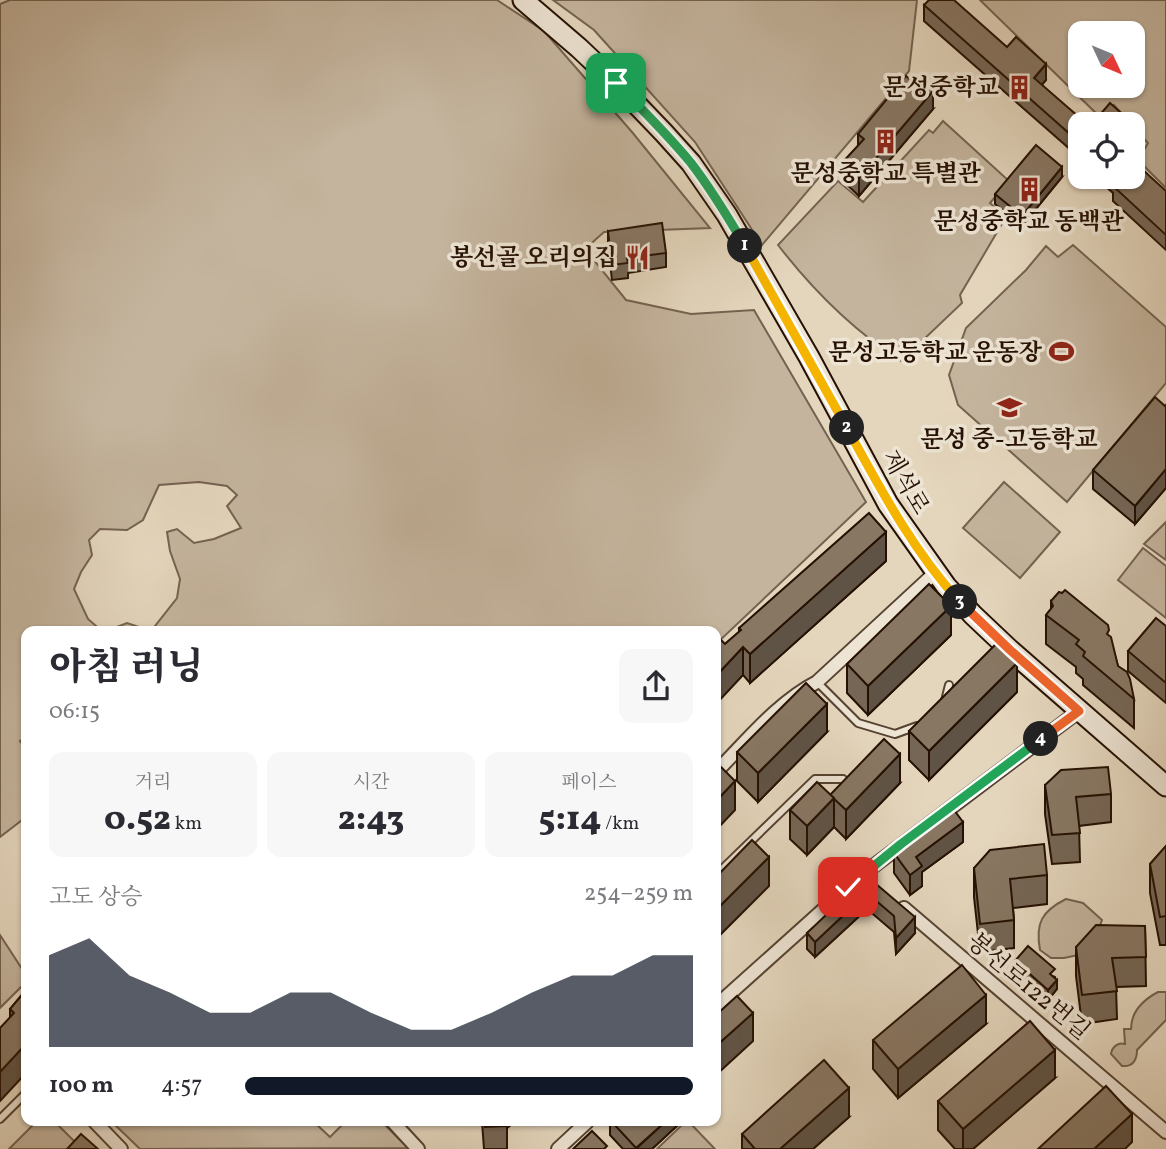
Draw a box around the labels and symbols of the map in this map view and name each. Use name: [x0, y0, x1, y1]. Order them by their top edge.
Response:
north arrow: [1068, 21, 1144, 98]
pin: [586, 53, 646, 113]
place label: 문성중학교: [883, 72, 999, 106]
building icon: 문성중학교: [1005, 73, 1033, 101]
building icon: 문성중학교 특별관: [872, 128, 900, 156]
place label: 문성중학교 특별관: [791, 158, 981, 192]
building icon: 문성중학교 동백관: [1015, 176, 1043, 204]
place label: 문성중학교 동백관: [934, 206, 1124, 240]
pin: 1: [728, 229, 762, 264]
place label: 봉선골 오리의집: [450, 242, 617, 276]
restaurant icon: 봉선골 오리의집: [623, 243, 651, 271]
place label: 문성고등학교 운동장: [829, 337, 1043, 371]
sports icon: 문성고등학교 운동장: [1048, 338, 1076, 366]
school or university icon: 문성 중-고등학교: [995, 394, 1023, 422]
pin: 2: [830, 410, 864, 446]
place label: 문성 중-고등학교: [920, 424, 1098, 458]
street label: 제석로: [872, 444, 936, 522]
pin: 3: [942, 584, 978, 620]
pin: 4: [1024, 722, 1058, 756]
pin: [818, 857, 878, 917]
street label: 봉선로122번길: [959, 926, 1096, 1049]

